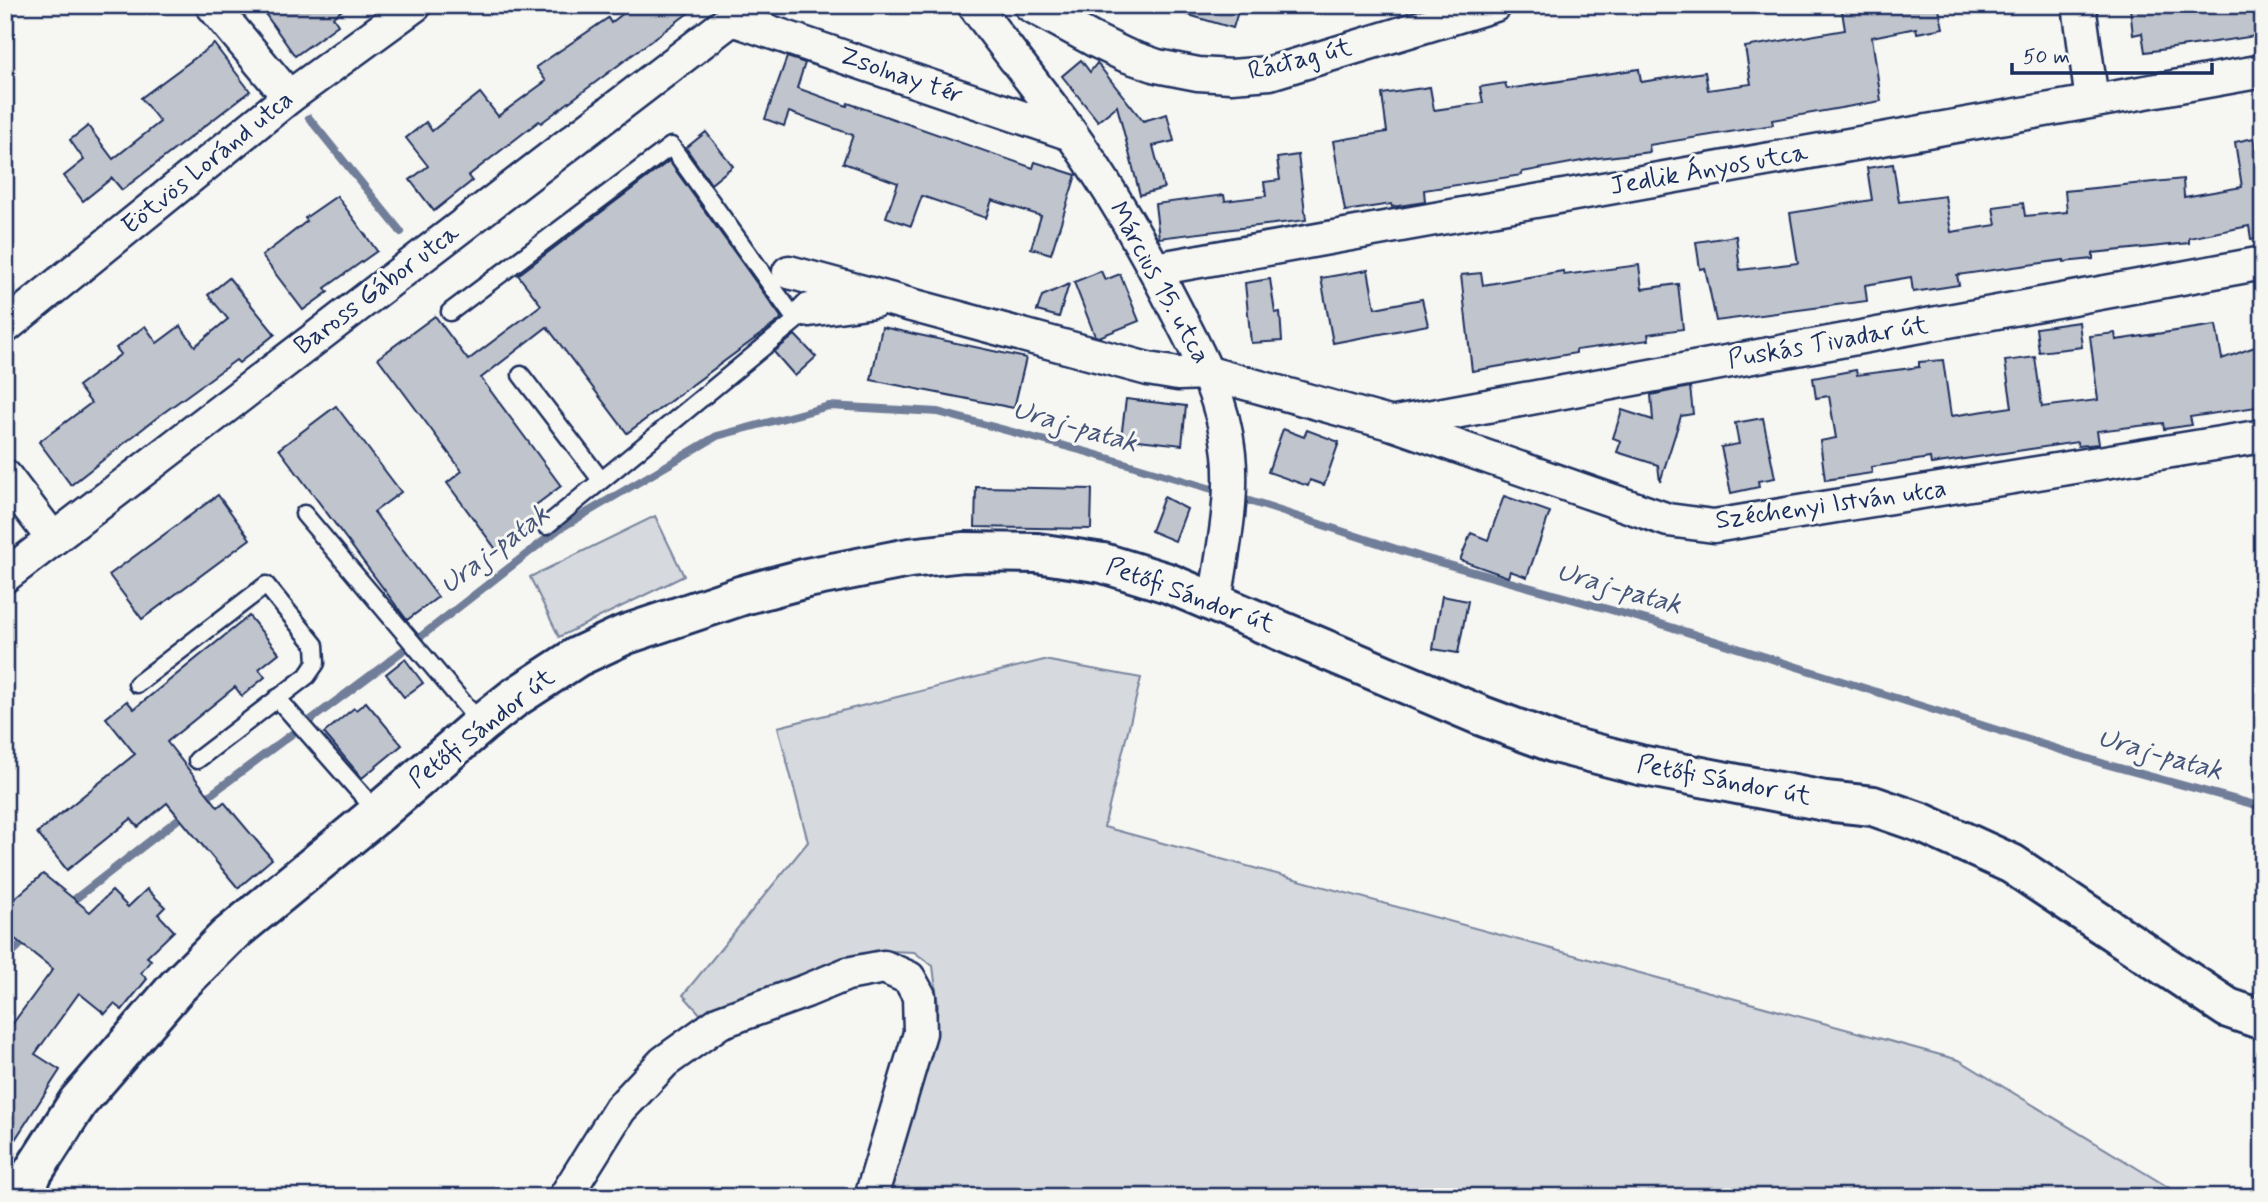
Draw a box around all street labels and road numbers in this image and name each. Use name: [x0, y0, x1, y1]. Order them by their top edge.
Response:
street label: Ráctag út: [1245, 31, 1355, 89]
street label: Zsolnay tér: [835, 39, 967, 113]
street label: Eötvös Loránd utca: [115, 83, 301, 243]
street label: Jedlik Ányos utca: [1607, 135, 1811, 204]
street label: Március 15. utca: [1100, 196, 1218, 370]
street label: Baross Gábor utca: [288, 216, 467, 363]
street label: Puskás Tivadar út: [1725, 309, 1931, 377]
street label: Széchenyi István utca: [1713, 472, 1949, 538]
street label: Petőfi Sándor út: [1101, 550, 1279, 642]
street label: Petőfi Sándor út: [402, 661, 562, 797]
street label: Petőfi Sándor út: [1634, 747, 1814, 815]

